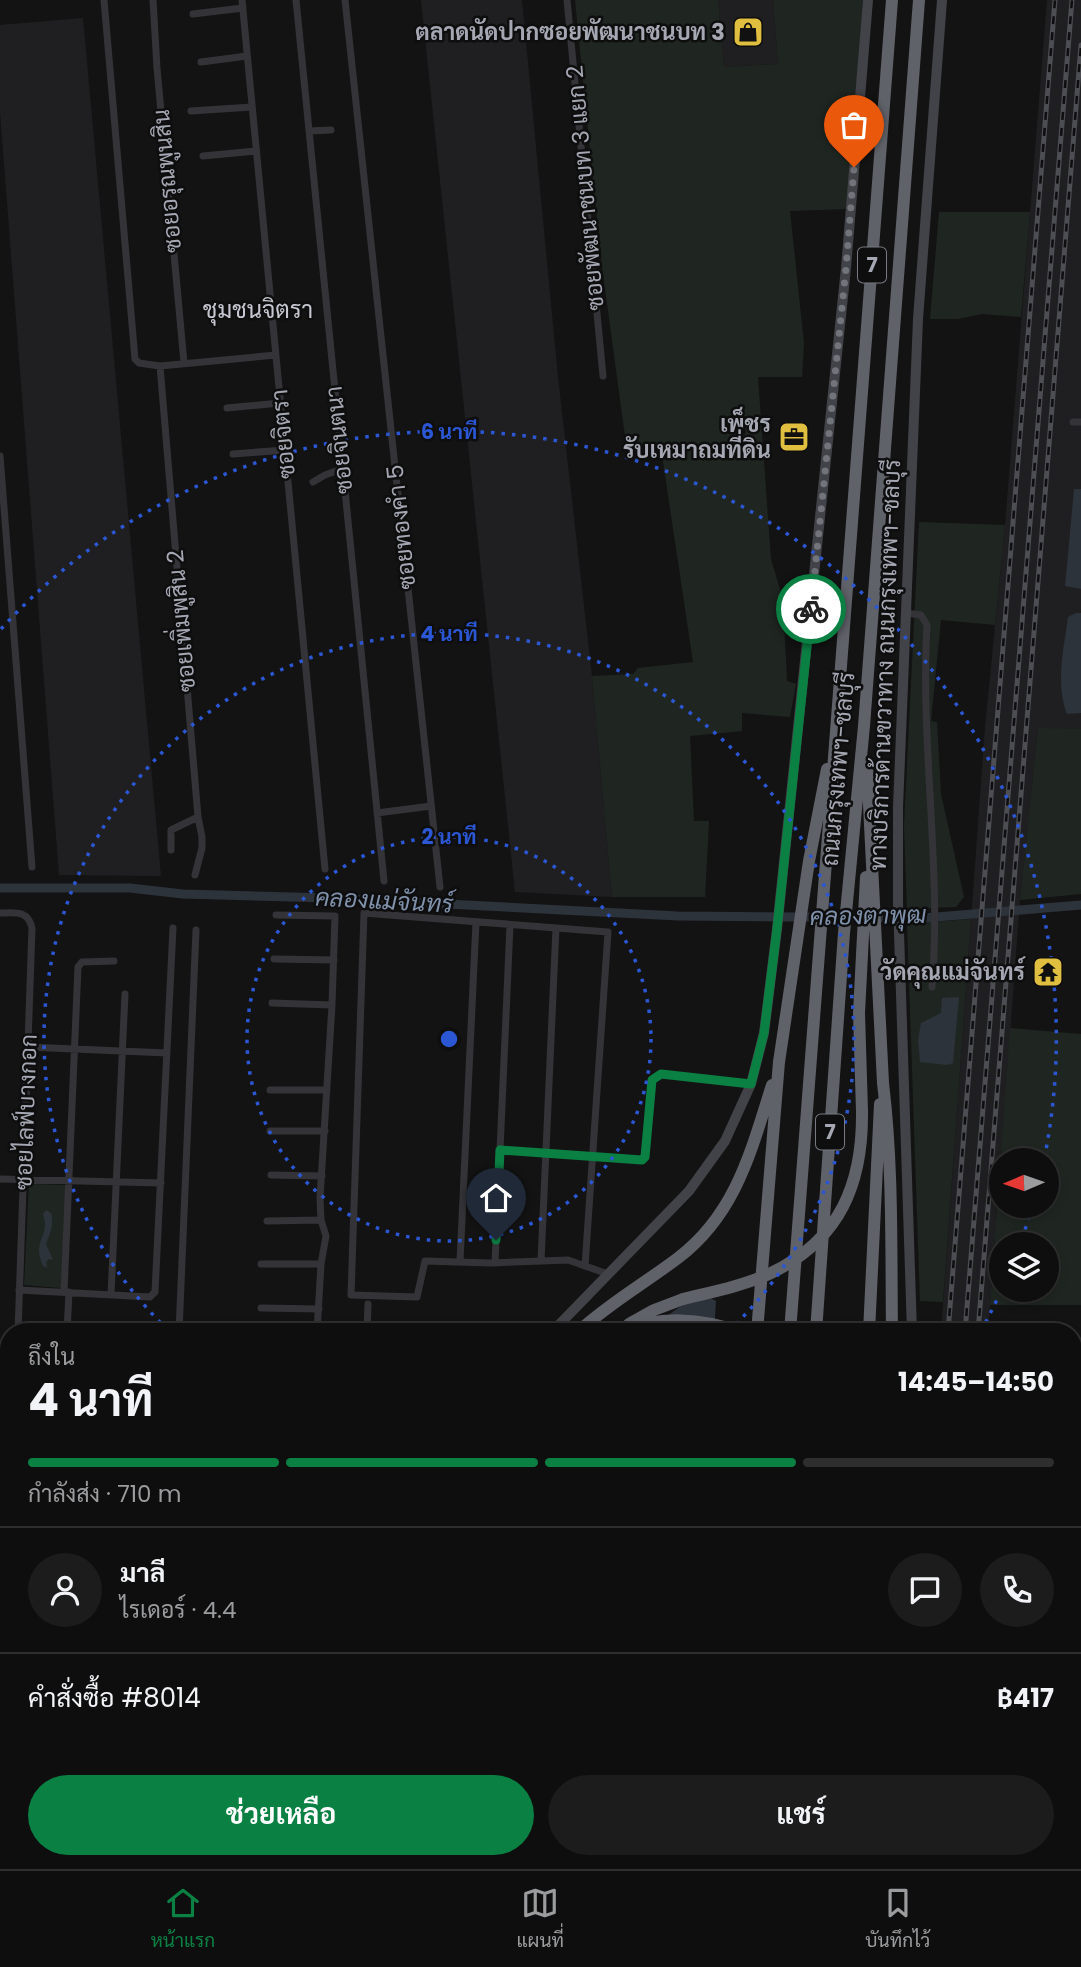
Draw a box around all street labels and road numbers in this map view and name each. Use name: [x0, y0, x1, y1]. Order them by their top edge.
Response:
street label: ซอยพัฒนาชนบท 3 แยก 2: [558, 64, 612, 312]
street label: ซอยอรุณพูนสิน: [145, 108, 190, 254]
road number: 7: [858, 247, 886, 282]
street label: ซอยจินตนา: [317, 385, 361, 495]
street label: ซอยจิตรา: [263, 388, 303, 480]
street label: ทางบริการด้านขวาทาง ถนนกรุงเทพฯ-ชลบุรี: [862, 459, 908, 871]
street label: ซอยทองคำ 5: [379, 463, 423, 591]
street label: ซอยเพิ่มพูสิน 2: [155, 549, 204, 694]
street label: ถนนกรุงเทพฯ-ชลบุรี: [814, 671, 862, 867]
street label: ซอยไลฟ์บางกอก: [7, 1033, 45, 1191]
road number: 7: [816, 1114, 844, 1150]

